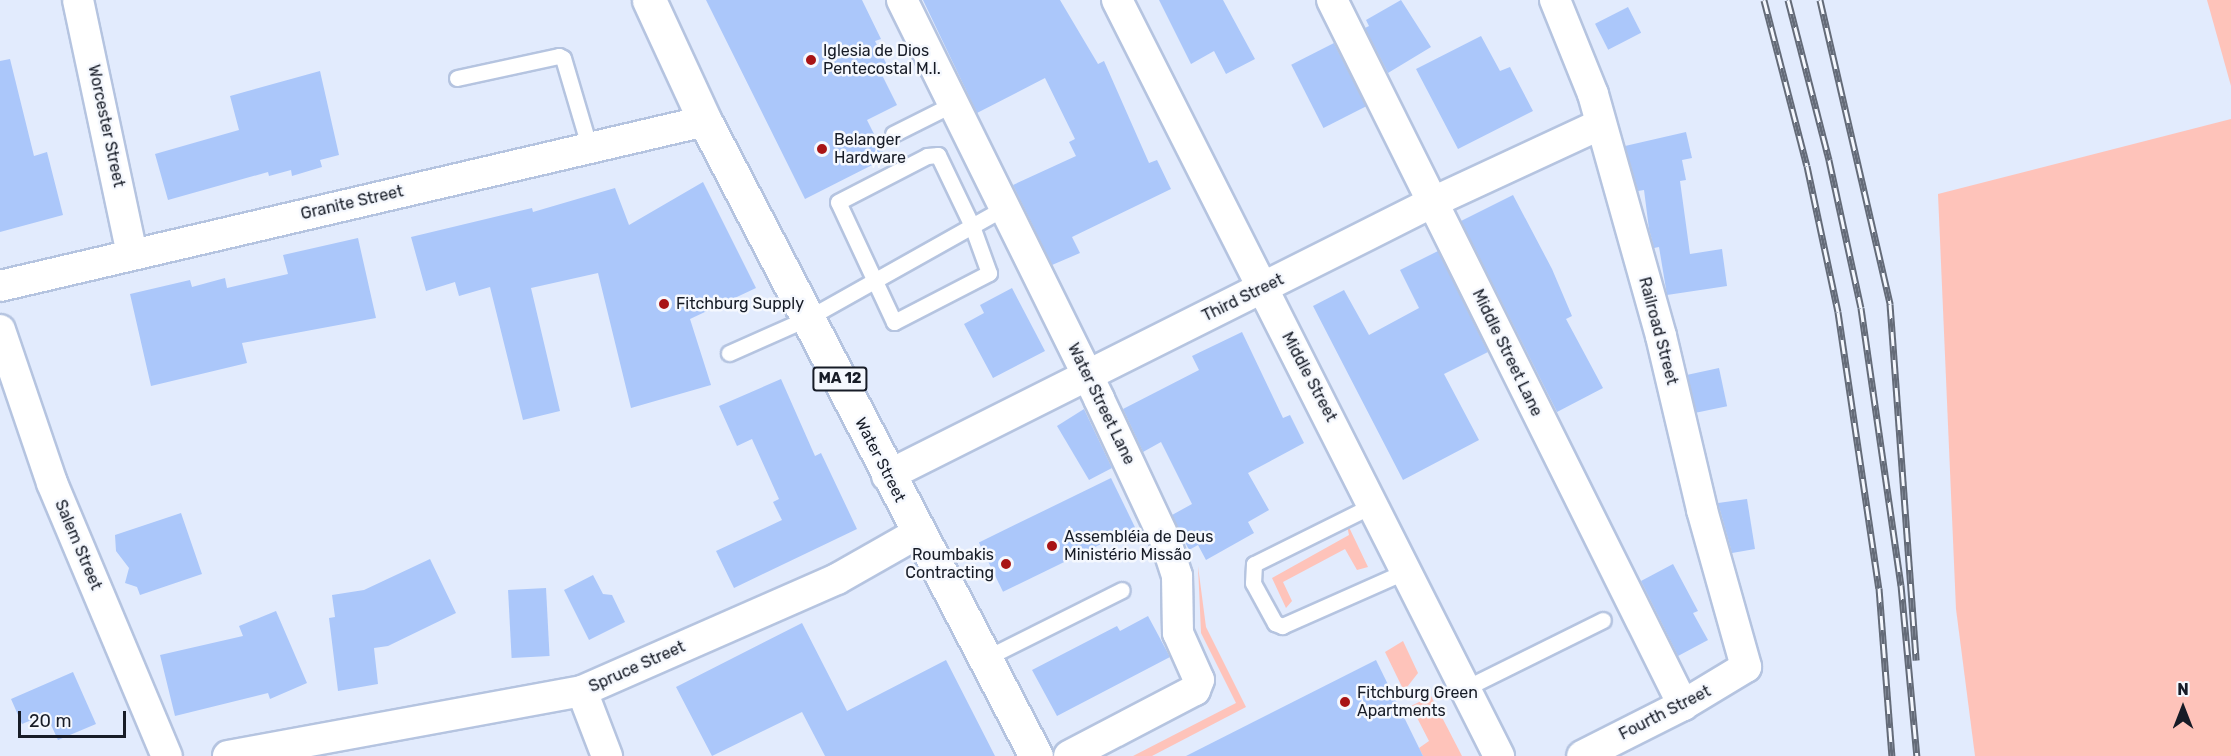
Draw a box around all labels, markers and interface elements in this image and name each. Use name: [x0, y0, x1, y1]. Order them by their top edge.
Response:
place label: Iglesia de Dios Pentecostal M.I.: [823, 41, 941, 79]
marker: Iglesia de Dios Pentecostal M.I.: [804, 53, 818, 67]
street label: Worcester Street: [84, 63, 128, 189]
place label: Belanger Hardware: [834, 130, 906, 168]
marker: Belanger Hardware: [815, 142, 829, 156]
street label: Granite Street: [299, 182, 405, 224]
street label: Third Street: [1199, 270, 1287, 326]
street label: Railroad Street: [1634, 275, 1682, 387]
street label: Middle Street Lane: [1468, 286, 1546, 420]
place label: Fitchburg Supply: [676, 294, 804, 314]
marker: Fitchburg Supply: [657, 297, 671, 311]
street label: Middle Street: [1277, 329, 1341, 425]
street label: Water Street Lane: [1063, 340, 1139, 468]
road number: MA 12: [812, 367, 868, 391]
street label: Water Street: [850, 414, 910, 506]
street label: Salem Street: [50, 497, 106, 593]
place label: Assembléia de Deus Ministério Missão: [1064, 527, 1213, 565]
marker: Assembléia de Deus Ministério Missão: [1045, 539, 1059, 553]
place label: Roumbakis Contracting: [905, 545, 994, 583]
marker: Roumbakis Contracting: [999, 557, 1013, 571]
street label: Spruce Street: [586, 637, 688, 697]
north arrow: [2153, 678, 2213, 738]
text: N: [2177, 680, 2189, 699]
street label: Fourth Street: [1616, 682, 1714, 744]
place label: Fitchburg Green Apartments: [1357, 683, 1478, 721]
marker: Fitchburg Green Apartments: [1338, 695, 1352, 709]
scale bar: [21, 699, 129, 737]
text: 20 m: [29, 710, 71, 732]

